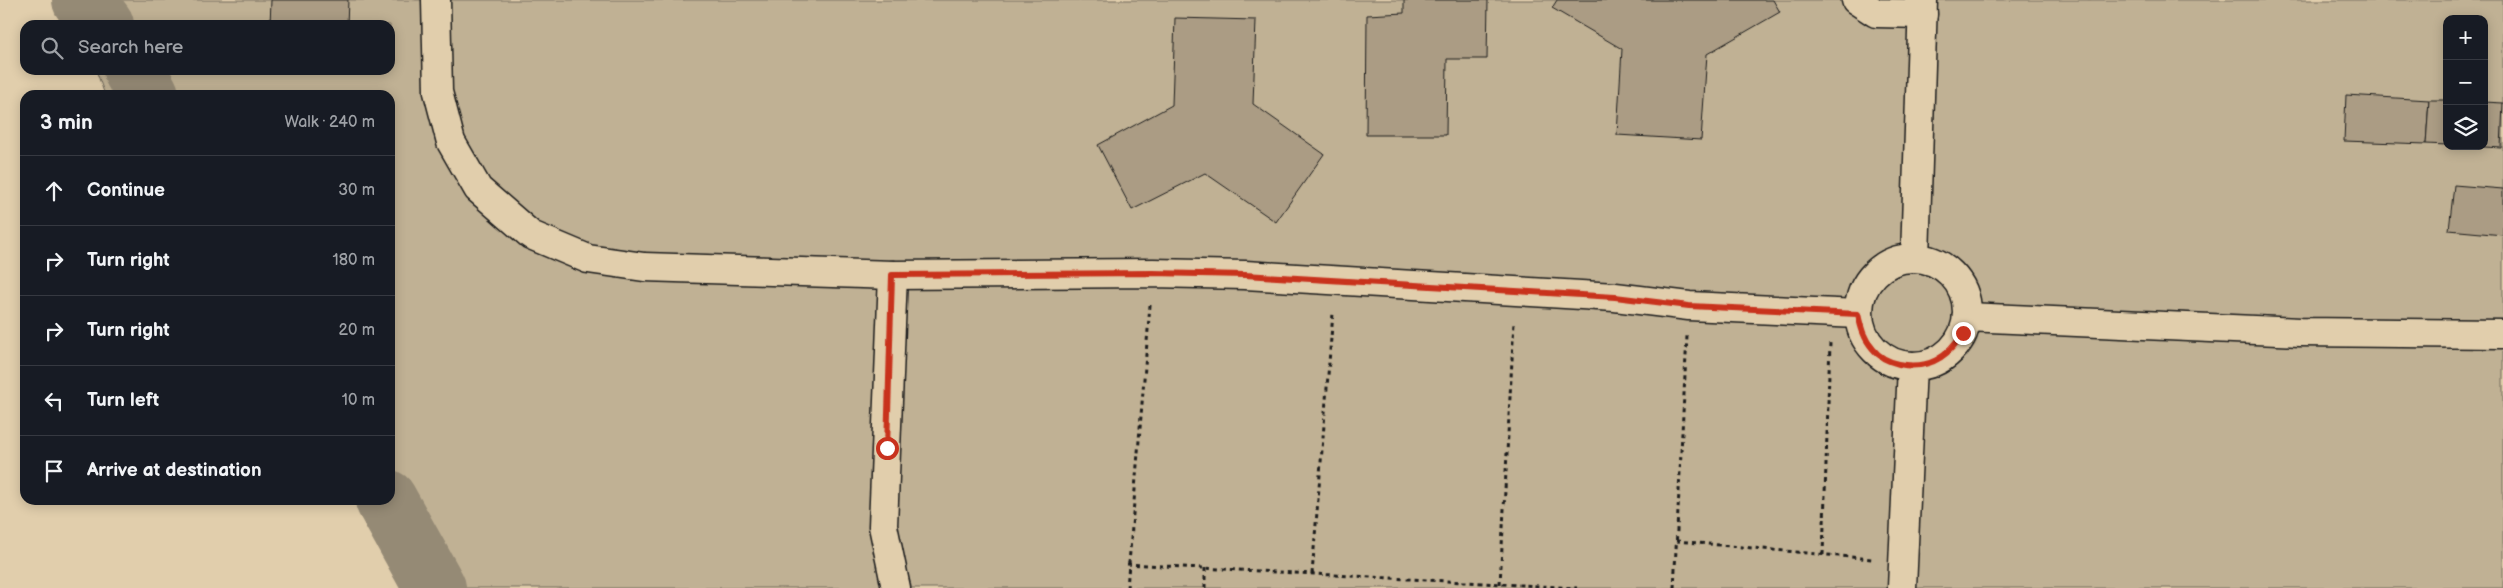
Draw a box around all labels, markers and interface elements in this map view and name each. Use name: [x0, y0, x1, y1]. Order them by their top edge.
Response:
map controls: [2443, 15, 2488, 150]
button: +: [2443, 15, 2488, 60]
search box: [20, 20, 395, 75]
icon: search: [38, 34, 66, 62]
text: Search here: [78, 36, 183, 59]
button: −: [2443, 60, 2488, 105]
button: layers: [2443, 105, 2488, 150]
text: 3 min: [40, 110, 93, 135]
text: Walk · 240 m: [285, 113, 375, 132]
icon: ahead: [40, 177, 68, 205]
text: Continue: [87, 179, 165, 202]
text: 30 m: [338, 181, 375, 200]
icon: right: [40, 247, 68, 275]
text: Turn right: [87, 249, 170, 272]
text: 180 m: [333, 251, 375, 270]
icon: right: [40, 317, 68, 345]
text: Turn right: [87, 319, 170, 342]
text: 20 m: [339, 321, 375, 340]
route end: [1952, 322, 1975, 345]
icon: left: [40, 387, 68, 415]
text: Turn left: [87, 389, 159, 412]
text: 10 m: [342, 391, 375, 410]
route start: [876, 437, 899, 460]
icon: arrive: [40, 457, 68, 485]
text: Arrive at destination: [87, 459, 262, 482]

